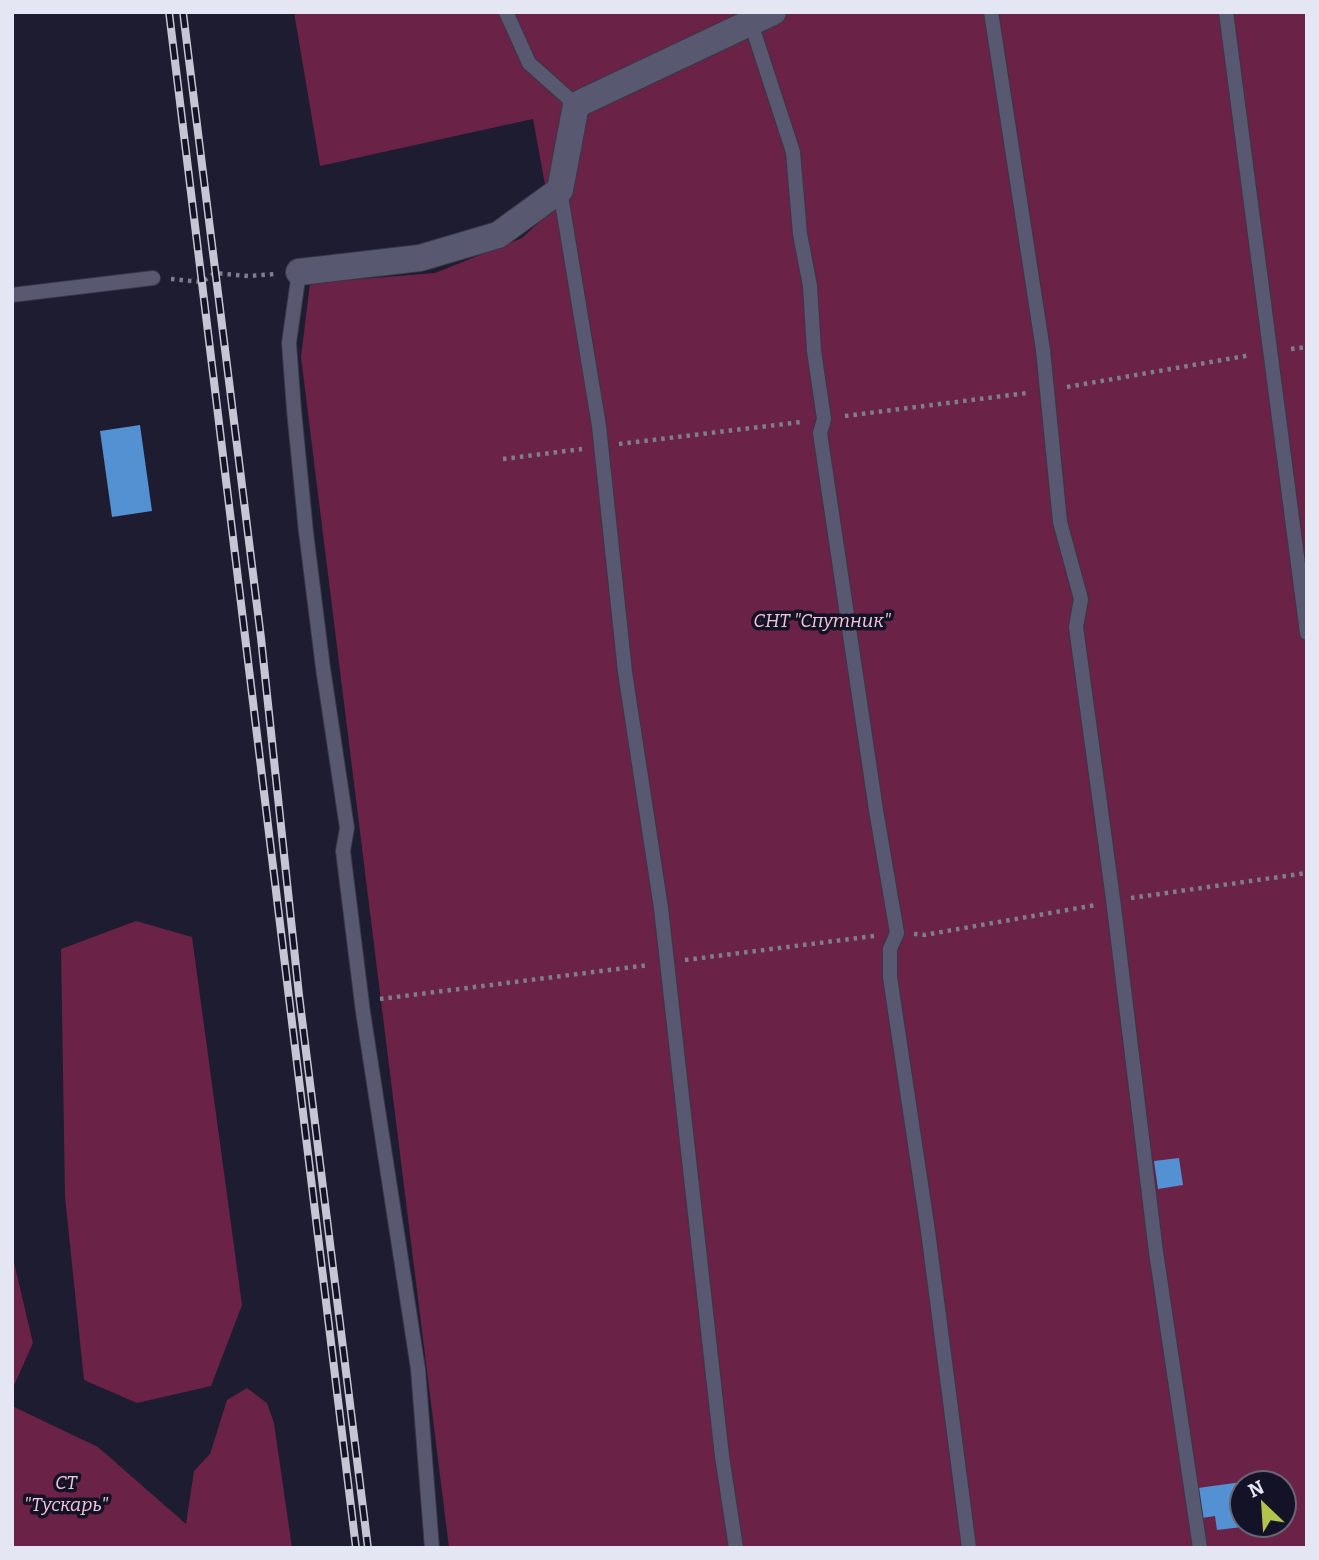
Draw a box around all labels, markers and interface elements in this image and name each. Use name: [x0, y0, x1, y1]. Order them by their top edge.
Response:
park label: СНТ "Спутник": [753, 609, 892, 632]
north arrow: [1228, 1469, 1298, 1539]
park label: СТ "Тускарь": [24, 1471, 109, 1516]
text: N: [1245, 1475, 1268, 1503]

